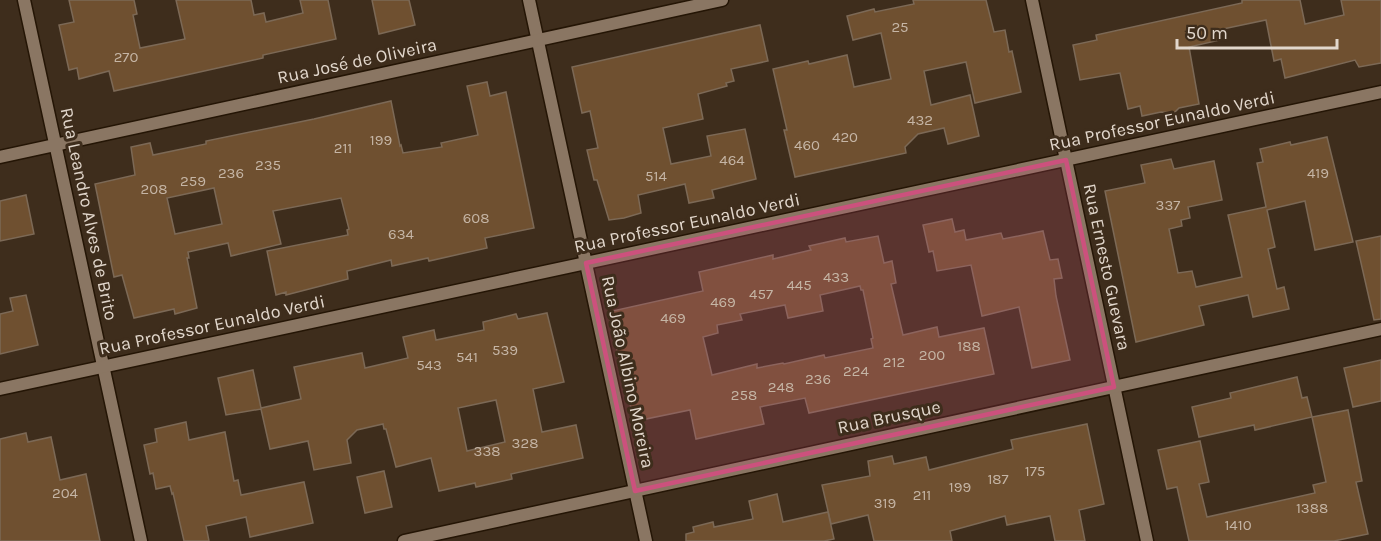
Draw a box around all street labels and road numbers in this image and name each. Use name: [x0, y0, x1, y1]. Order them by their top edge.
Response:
street label: Rua José de Oliveira: [275, 33, 439, 89]
street label: Rua Professor Eunaldo Verdi: [1047, 86, 1277, 156]
street label: Rua Leandro Alves de Brito: [56, 106, 122, 322]
street label: Rua Ernesto Guevara: [1079, 181, 1135, 353]
street label: Rua Professor Eunaldo Verdi: [572, 188, 802, 258]
street label: Rua João Albino Moreira: [597, 274, 659, 470]
street label: Rua Professor Eunaldo Verdi: [97, 290, 327, 360]
street label: Rua Brusque: [835, 395, 943, 439]

